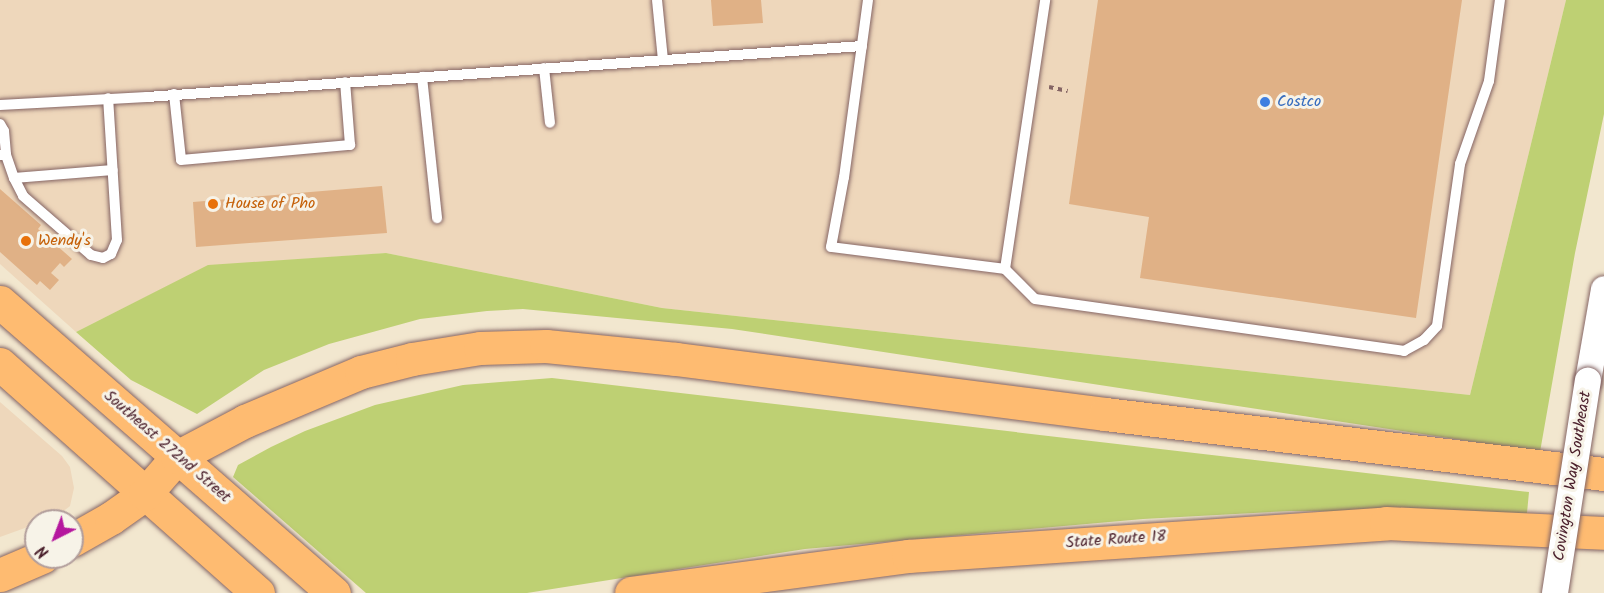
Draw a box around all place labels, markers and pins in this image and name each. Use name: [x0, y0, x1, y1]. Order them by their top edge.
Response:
place label: Costco: [1277, 92, 1321, 112]
marker: Costco: [1258, 95, 1272, 109]
place label: House of Pho: [225, 194, 315, 214]
marker: House of Pho: [206, 197, 220, 211]
place label: Wendy's: [38, 231, 91, 251]
marker: Wendy's: [19, 234, 33, 248]

